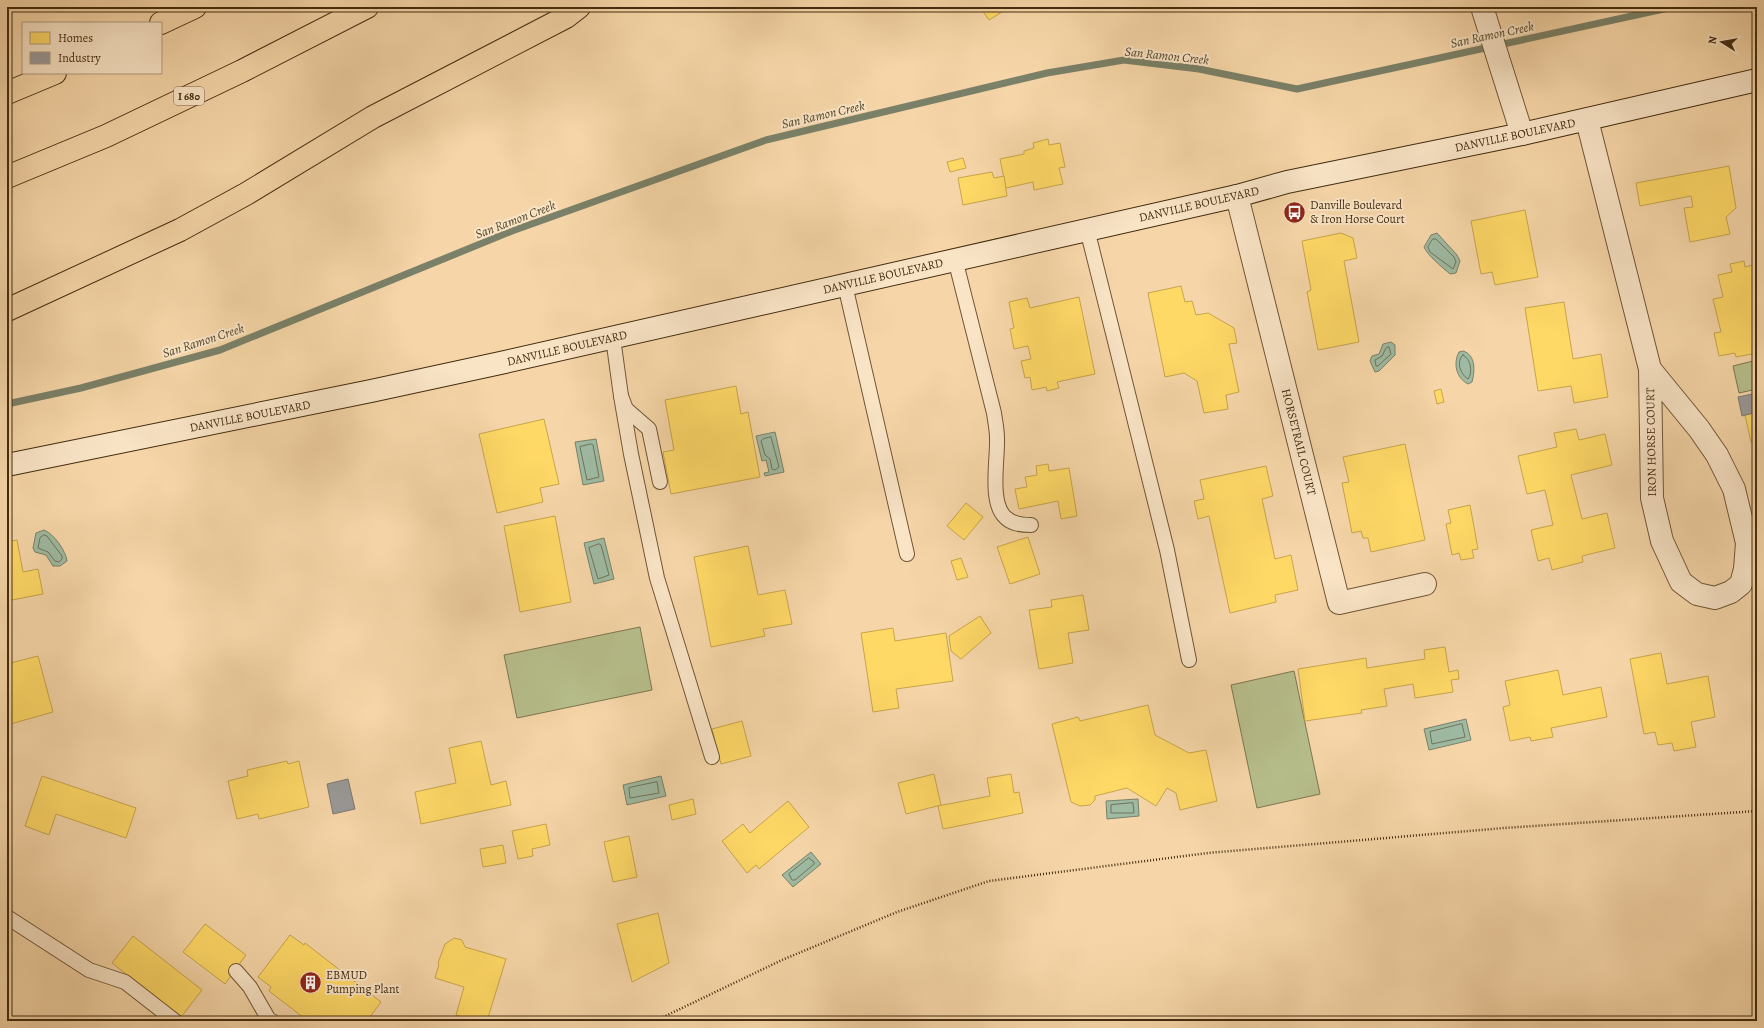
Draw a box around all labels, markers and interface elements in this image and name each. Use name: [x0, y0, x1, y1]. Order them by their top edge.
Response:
water label: San Ramon Creek: [1449, 17, 1536, 52]
legend: [22, 22, 162, 74]
north arrow: [1702, 22, 1742, 62]
text: Homes: [58, 30, 93, 46]
text: N: [1705, 35, 1721, 46]
water label: San Ramon Creek: [1124, 43, 1210, 68]
text: Industry: [58, 50, 101, 66]
road number: I 680: [174, 87, 204, 105]
water label: San Ramon Creek: [780, 97, 867, 132]
street label: DANVILLE BOULEVARD: [1453, 114, 1577, 156]
street label: DANVILLE BOULEVARD: [1137, 182, 1261, 226]
water label: San Ramon Creek: [473, 196, 558, 243]
place label: Danville Boulevard & Iron Horse Court: [1310, 197, 1405, 227]
bus stop icon: Danville Boulevard & Iron Horse Court: [1282, 199, 1308, 225]
street label: DANVILLE BOULEVARD: [821, 254, 945, 298]
water label: San Ramon Creek: [160, 319, 246, 362]
street label: DANVILLE BOULEVARD: [505, 326, 629, 370]
street label: HORSETRAIL COURT: [1278, 387, 1320, 498]
street label: IRON HORSE COURT: [1642, 387, 1660, 497]
street label: DANVILLE BOULEVARD: [188, 396, 312, 436]
place label: EBMUD Pumping Plant: [326, 967, 399, 997]
building icon: EBMUD Pumping Plant: [297, 969, 323, 995]

